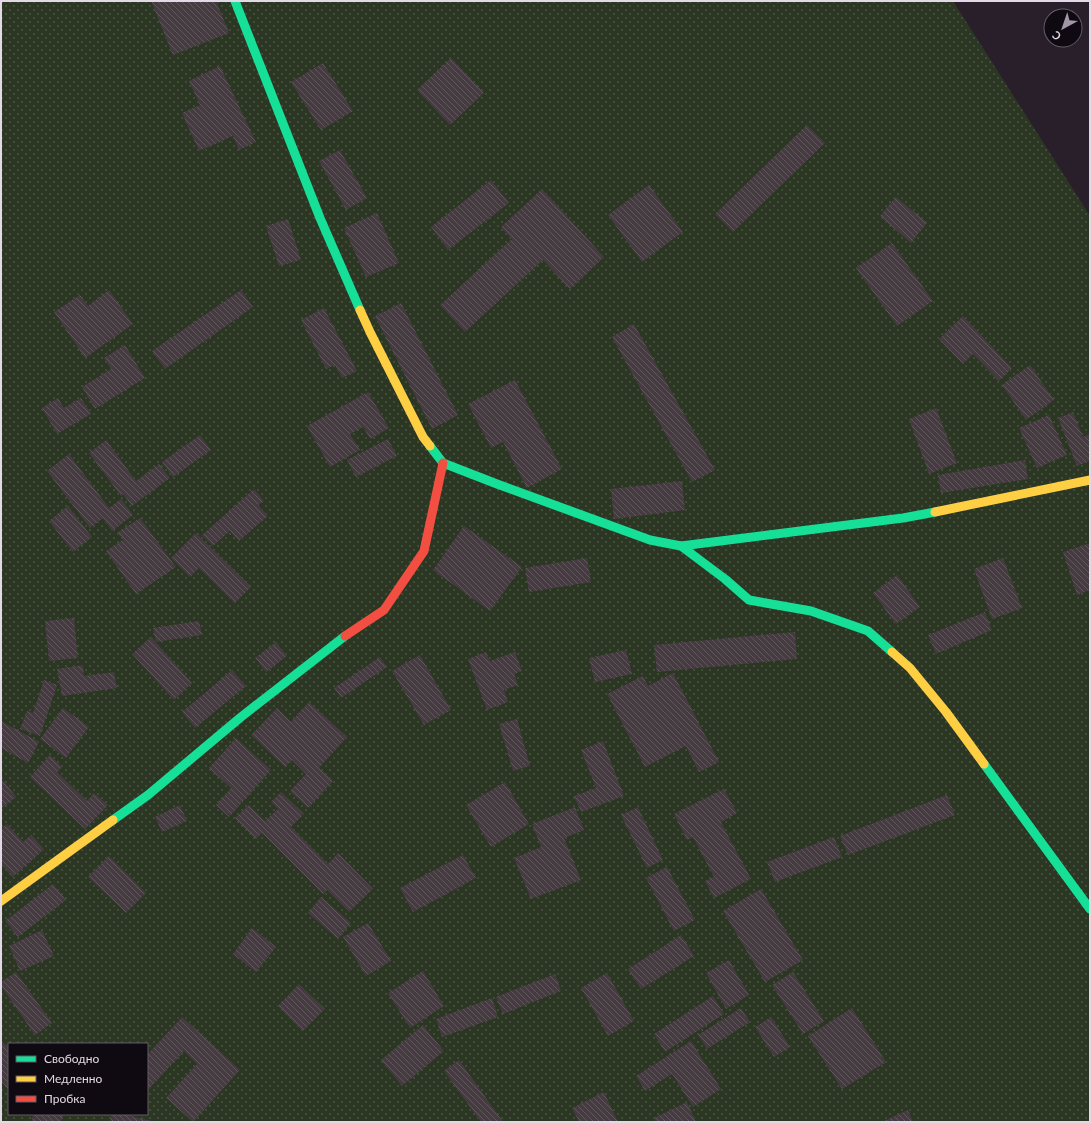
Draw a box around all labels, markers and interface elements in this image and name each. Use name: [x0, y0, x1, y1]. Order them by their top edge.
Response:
north arrow: [1043, 8, 1083, 48]
text: С: [1049, 28, 1063, 43]
legend: [8, 1043, 148, 1115]
text: Свободно: [44, 1051, 100, 1066]
text: Медленно: [44, 1071, 103, 1086]
text: Пробка: [44, 1091, 85, 1106]

